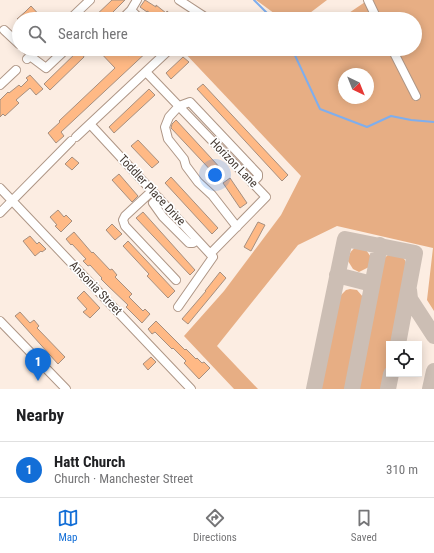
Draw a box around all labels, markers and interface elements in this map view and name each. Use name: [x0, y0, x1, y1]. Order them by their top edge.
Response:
search box: [12, 12, 422, 56]
icon: search: [26, 23, 48, 45]
text: Search here: [58, 25, 128, 43]
north arrow: [338, 68, 374, 104]
street label: Horizon Lane: [207, 136, 261, 191]
street label: Toddler Place Drive: [116, 152, 189, 228]
your location: [205, 165, 225, 185]
street label: Ansonia Street: [67, 258, 125, 318]
map controls: [386, 341, 422, 377]
button: locate: [386, 341, 422, 377]
pin: 1: [25, 348, 51, 381]
text: Nearby: [16, 405, 64, 425]
text: Hatt Church: [54, 453, 125, 471]
text: 1: [26, 462, 32, 477]
text: 310 m: [386, 462, 418, 477]
text: Church · Manchester Street: [54, 471, 193, 486]
tab: Map: [57, 507, 79, 544]
tab: Directions: [193, 507, 237, 544]
tab: Saved: [351, 507, 377, 544]

